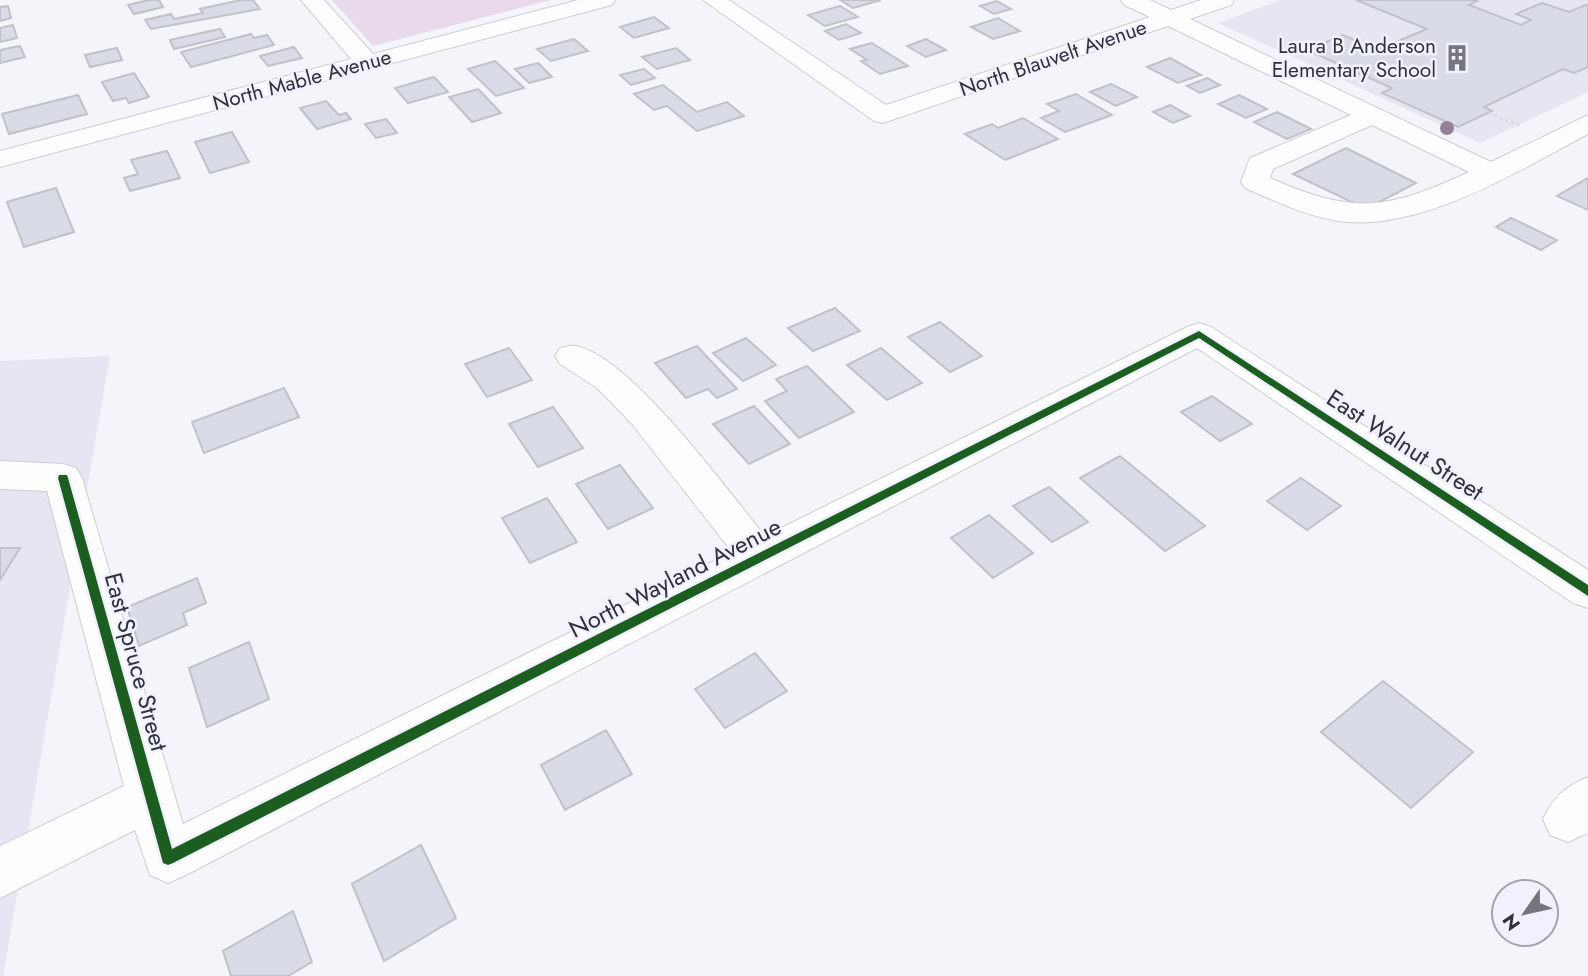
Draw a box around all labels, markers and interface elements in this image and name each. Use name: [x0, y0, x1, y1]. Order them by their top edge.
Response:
street label: North Blauvelt Avenue: [955, 12, 1151, 104]
place label: Laura B Anderson Elementary School: [1272, 31, 1436, 85]
street label: North Mable Avenue: [209, 42, 395, 118]
building icon: Laura B Anderson Elementary School: [1442, 43, 1472, 73]
street label: East Walnut Street: [1320, 381, 1491, 509]
street label: North Wayland Avenue: [563, 509, 787, 646]
street label: East Spruce Street: [96, 569, 177, 755]
north arrow: [1490, 878, 1560, 948]
text: N: [1496, 908, 1527, 936]

